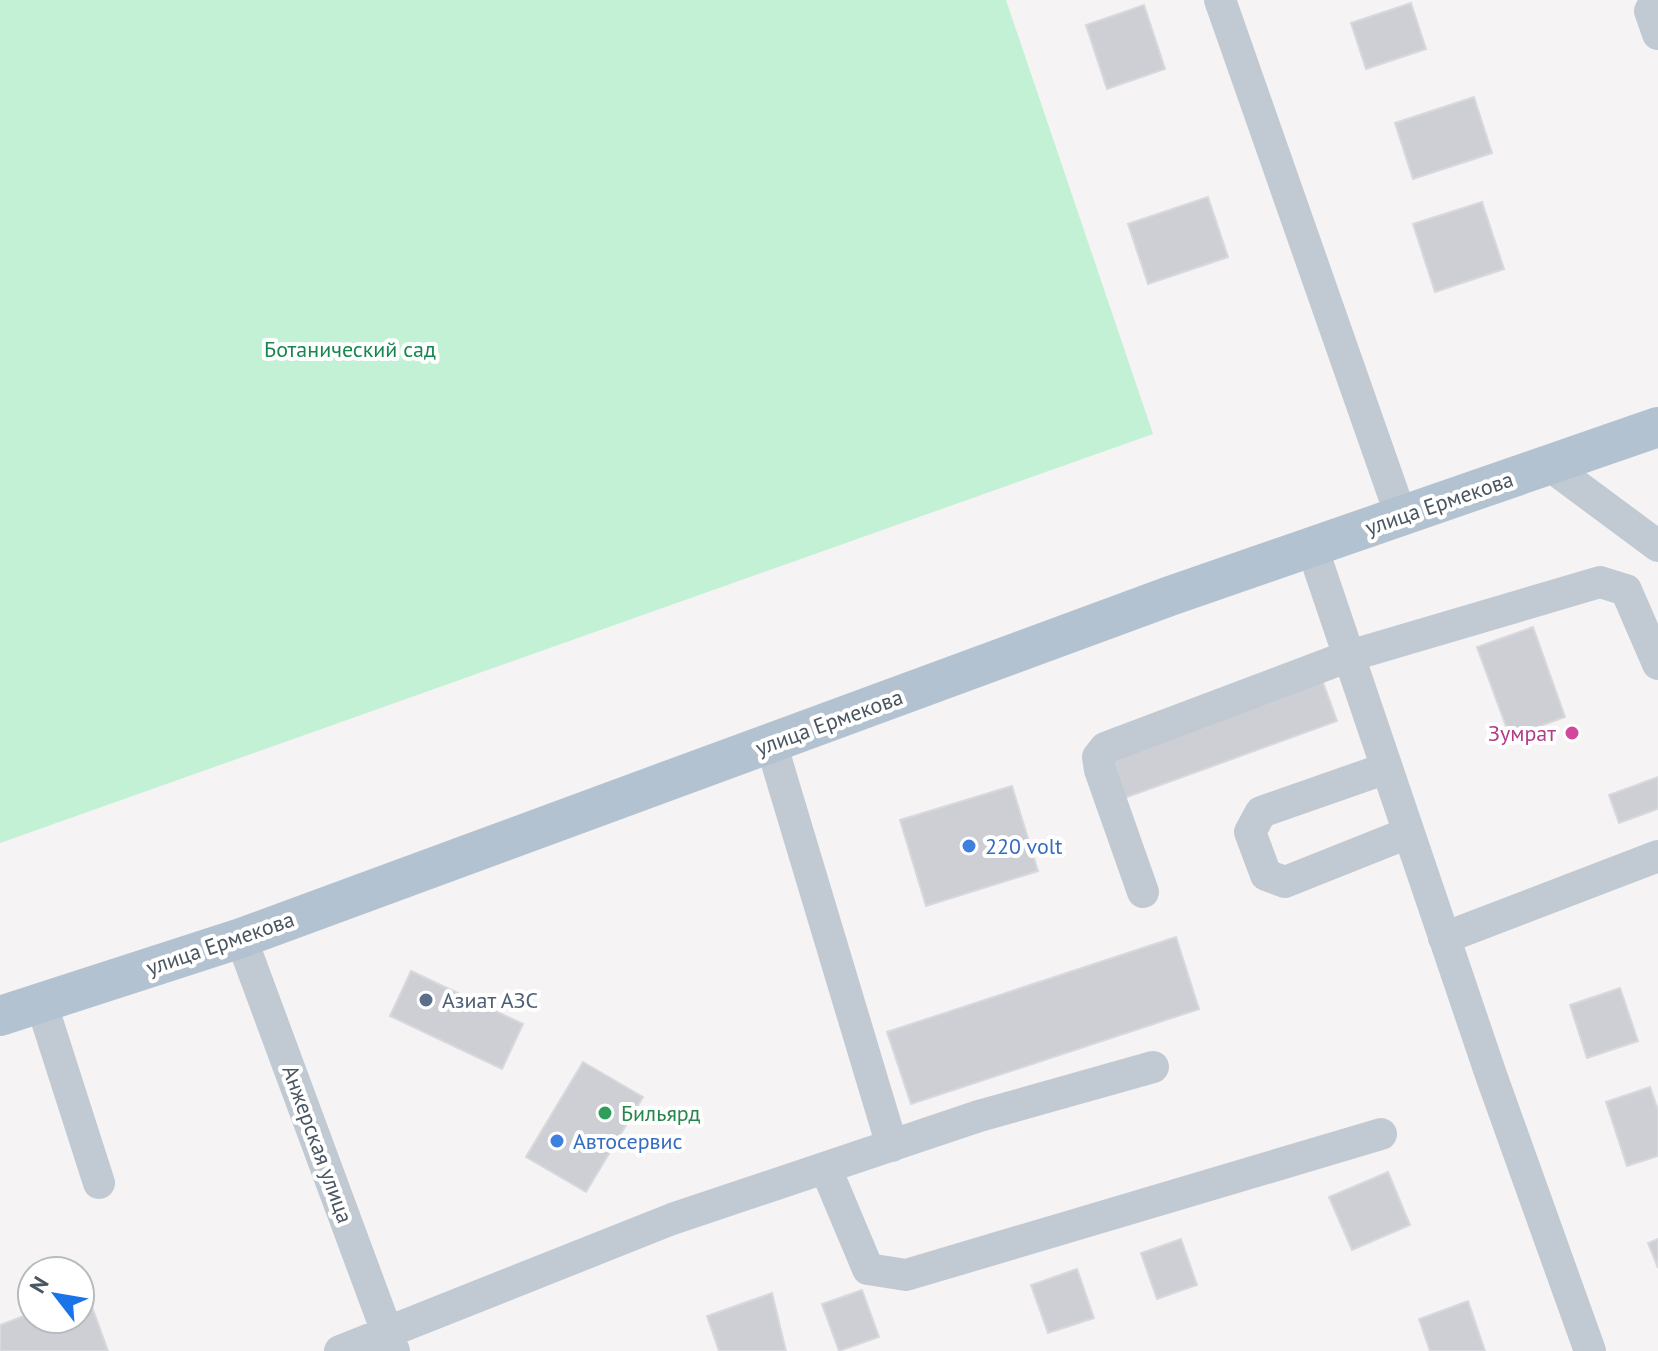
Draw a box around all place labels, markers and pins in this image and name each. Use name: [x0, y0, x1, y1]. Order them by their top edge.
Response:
place label: Зумрат: [1488, 719, 1556, 747]
marker: Зумрат: [1563, 724, 1581, 742]
place label: 220 volt: [985, 832, 1063, 860]
marker: 220 volt: [960, 837, 978, 855]
place label: Азиат АЗС: [442, 986, 538, 1014]
marker: Азиат АЗС: [417, 991, 435, 1009]
place label: Бильярд: [621, 1099, 701, 1127]
marker: Бильярд: [596, 1104, 614, 1122]
place label: Автосервис: [573, 1127, 683, 1155]
marker: Автосервис: [548, 1132, 566, 1150]

